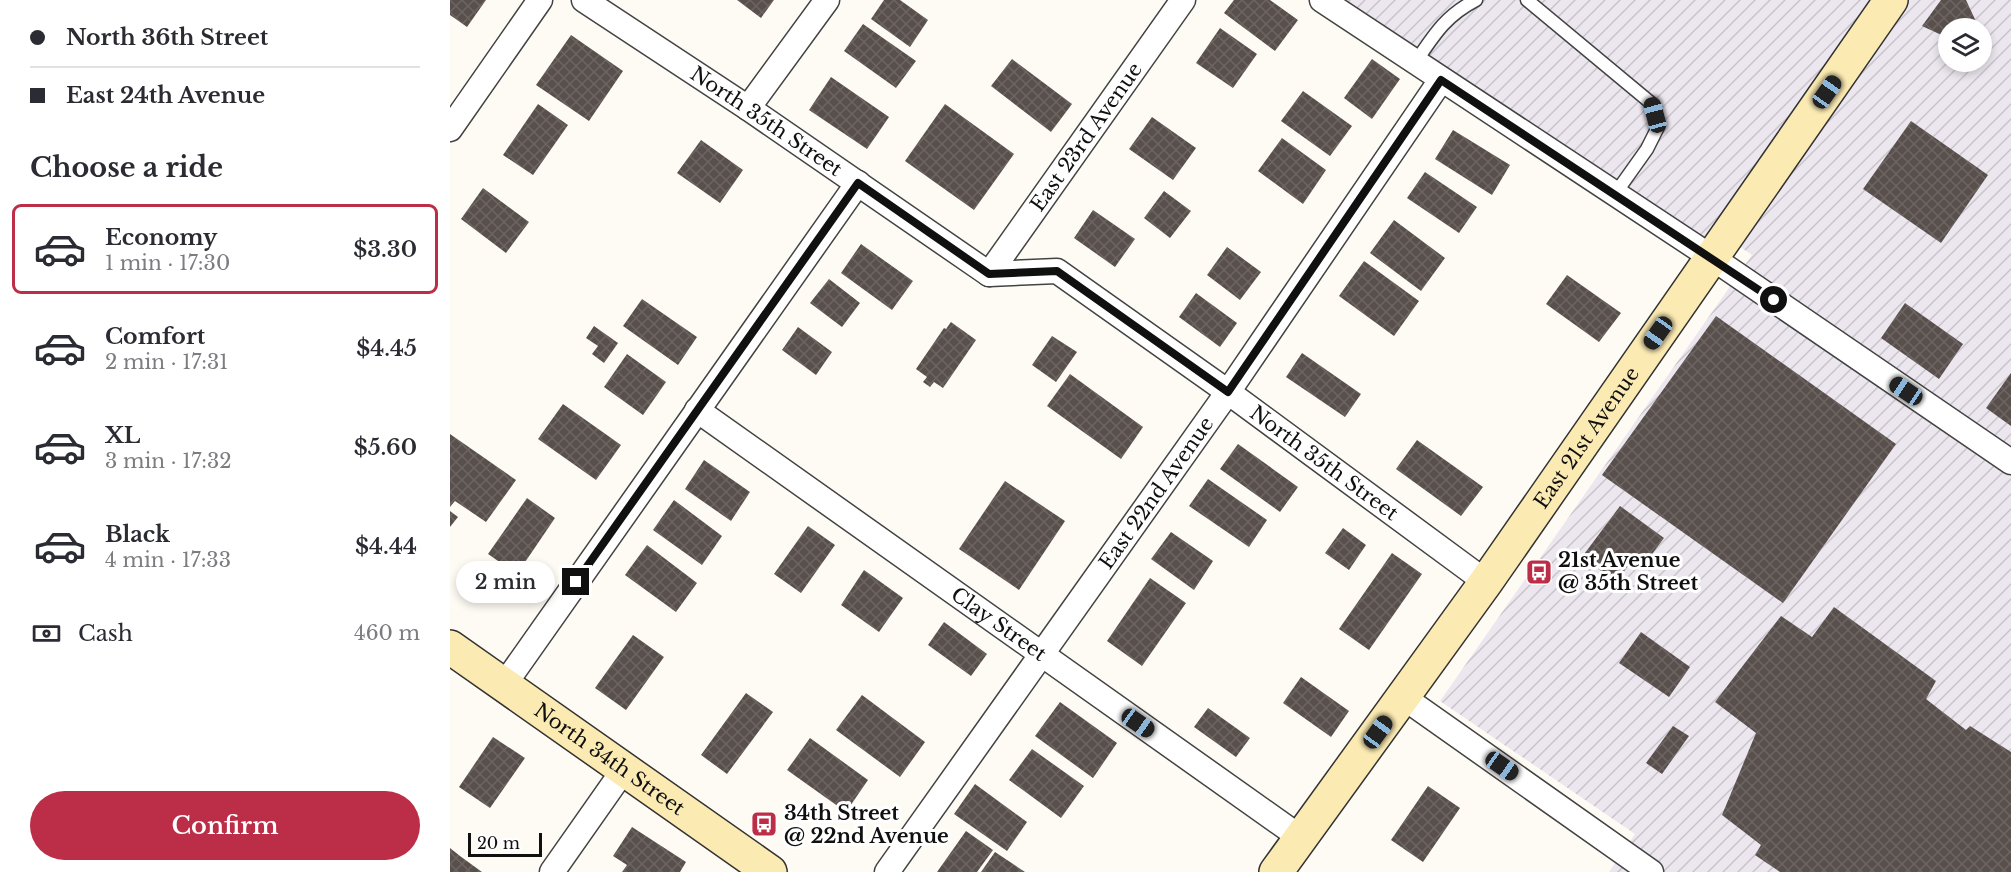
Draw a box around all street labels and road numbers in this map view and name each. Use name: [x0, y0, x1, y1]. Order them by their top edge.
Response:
street label: East 23rd Avenue: [1025, 58, 1147, 216]
street label: North 35th Street: [686, 61, 847, 181]
street label: East 21st Avenue: [1529, 362, 1644, 513]
street label: North 35th Street: [1245, 400, 1403, 526]
street label: East 22nd Avenue: [1094, 412, 1219, 574]
street label: Clay Street: [947, 582, 1052, 666]
street label: North 34th Street: [530, 698, 690, 821]

